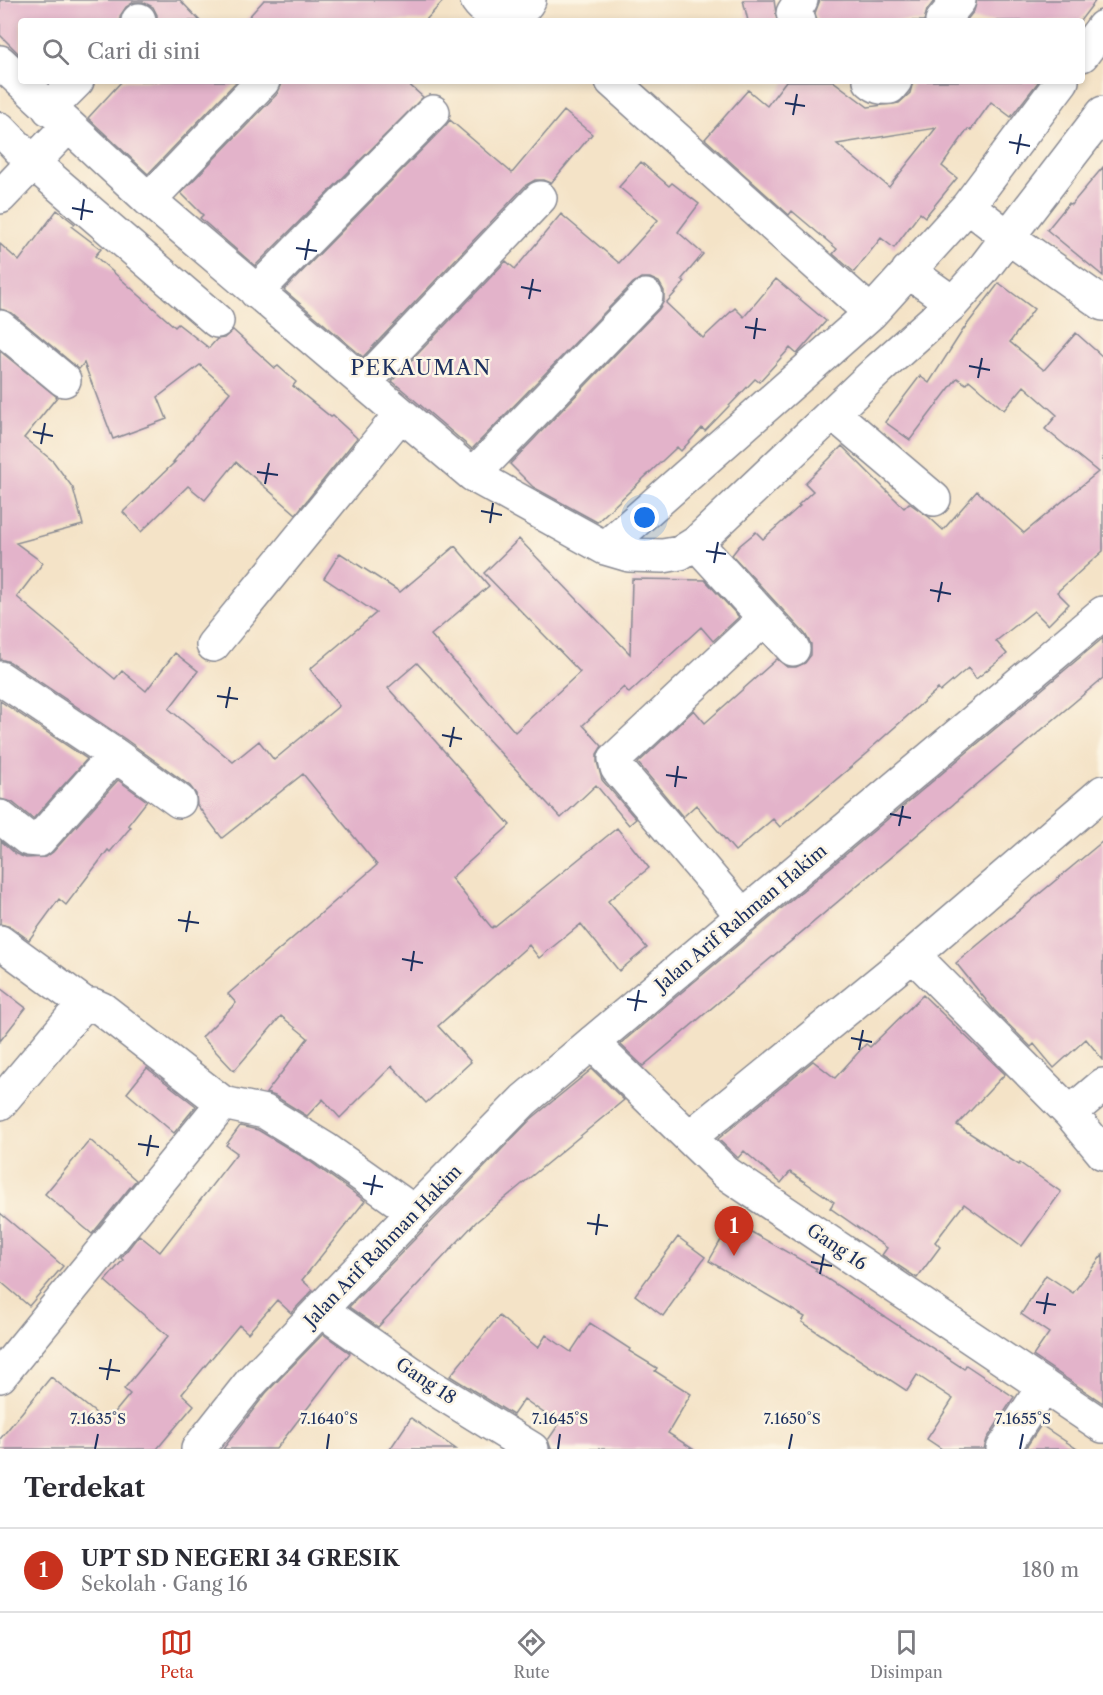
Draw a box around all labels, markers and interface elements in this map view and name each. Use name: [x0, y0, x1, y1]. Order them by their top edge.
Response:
search box: [18, 18, 1085, 84]
icon: search: [39, 35, 72, 68]
text: Cari di sini: [87, 38, 200, 65]
district label: PEKAUMAN: [350, 355, 492, 380]
your location: [630, 503, 659, 532]
street label: Jalan Arif Rahman Hakim: [648, 840, 831, 998]
street label: Jalan Arif Rahman Hakim: [298, 1160, 466, 1334]
pin: 1: [714, 1206, 754, 1256]
street label: Gang 16: [803, 1219, 871, 1275]
street label: Gang 18: [392, 1353, 460, 1409]
text: 7.1635°S: [70, 1409, 126, 1428]
text: 7.1640°S: [300, 1409, 358, 1428]
text: 7.1645°S: [532, 1409, 588, 1428]
text: 7.1650°S: [763, 1409, 821, 1428]
text: 7.1655°S: [995, 1409, 1051, 1428]
text: Terdekat: [24, 1472, 145, 1504]
text: UPT SD NEGERI 34 GRESIK: [81, 1545, 399, 1572]
text: 1: [39, 1558, 48, 1582]
text: 180 m: [1022, 1558, 1079, 1582]
text: Sekolah · Gang 16: [81, 1572, 248, 1596]
tab: Peta: [160, 1626, 193, 1682]
tab: Rute: [514, 1626, 550, 1682]
tab: Disimpan: [870, 1626, 943, 1682]

